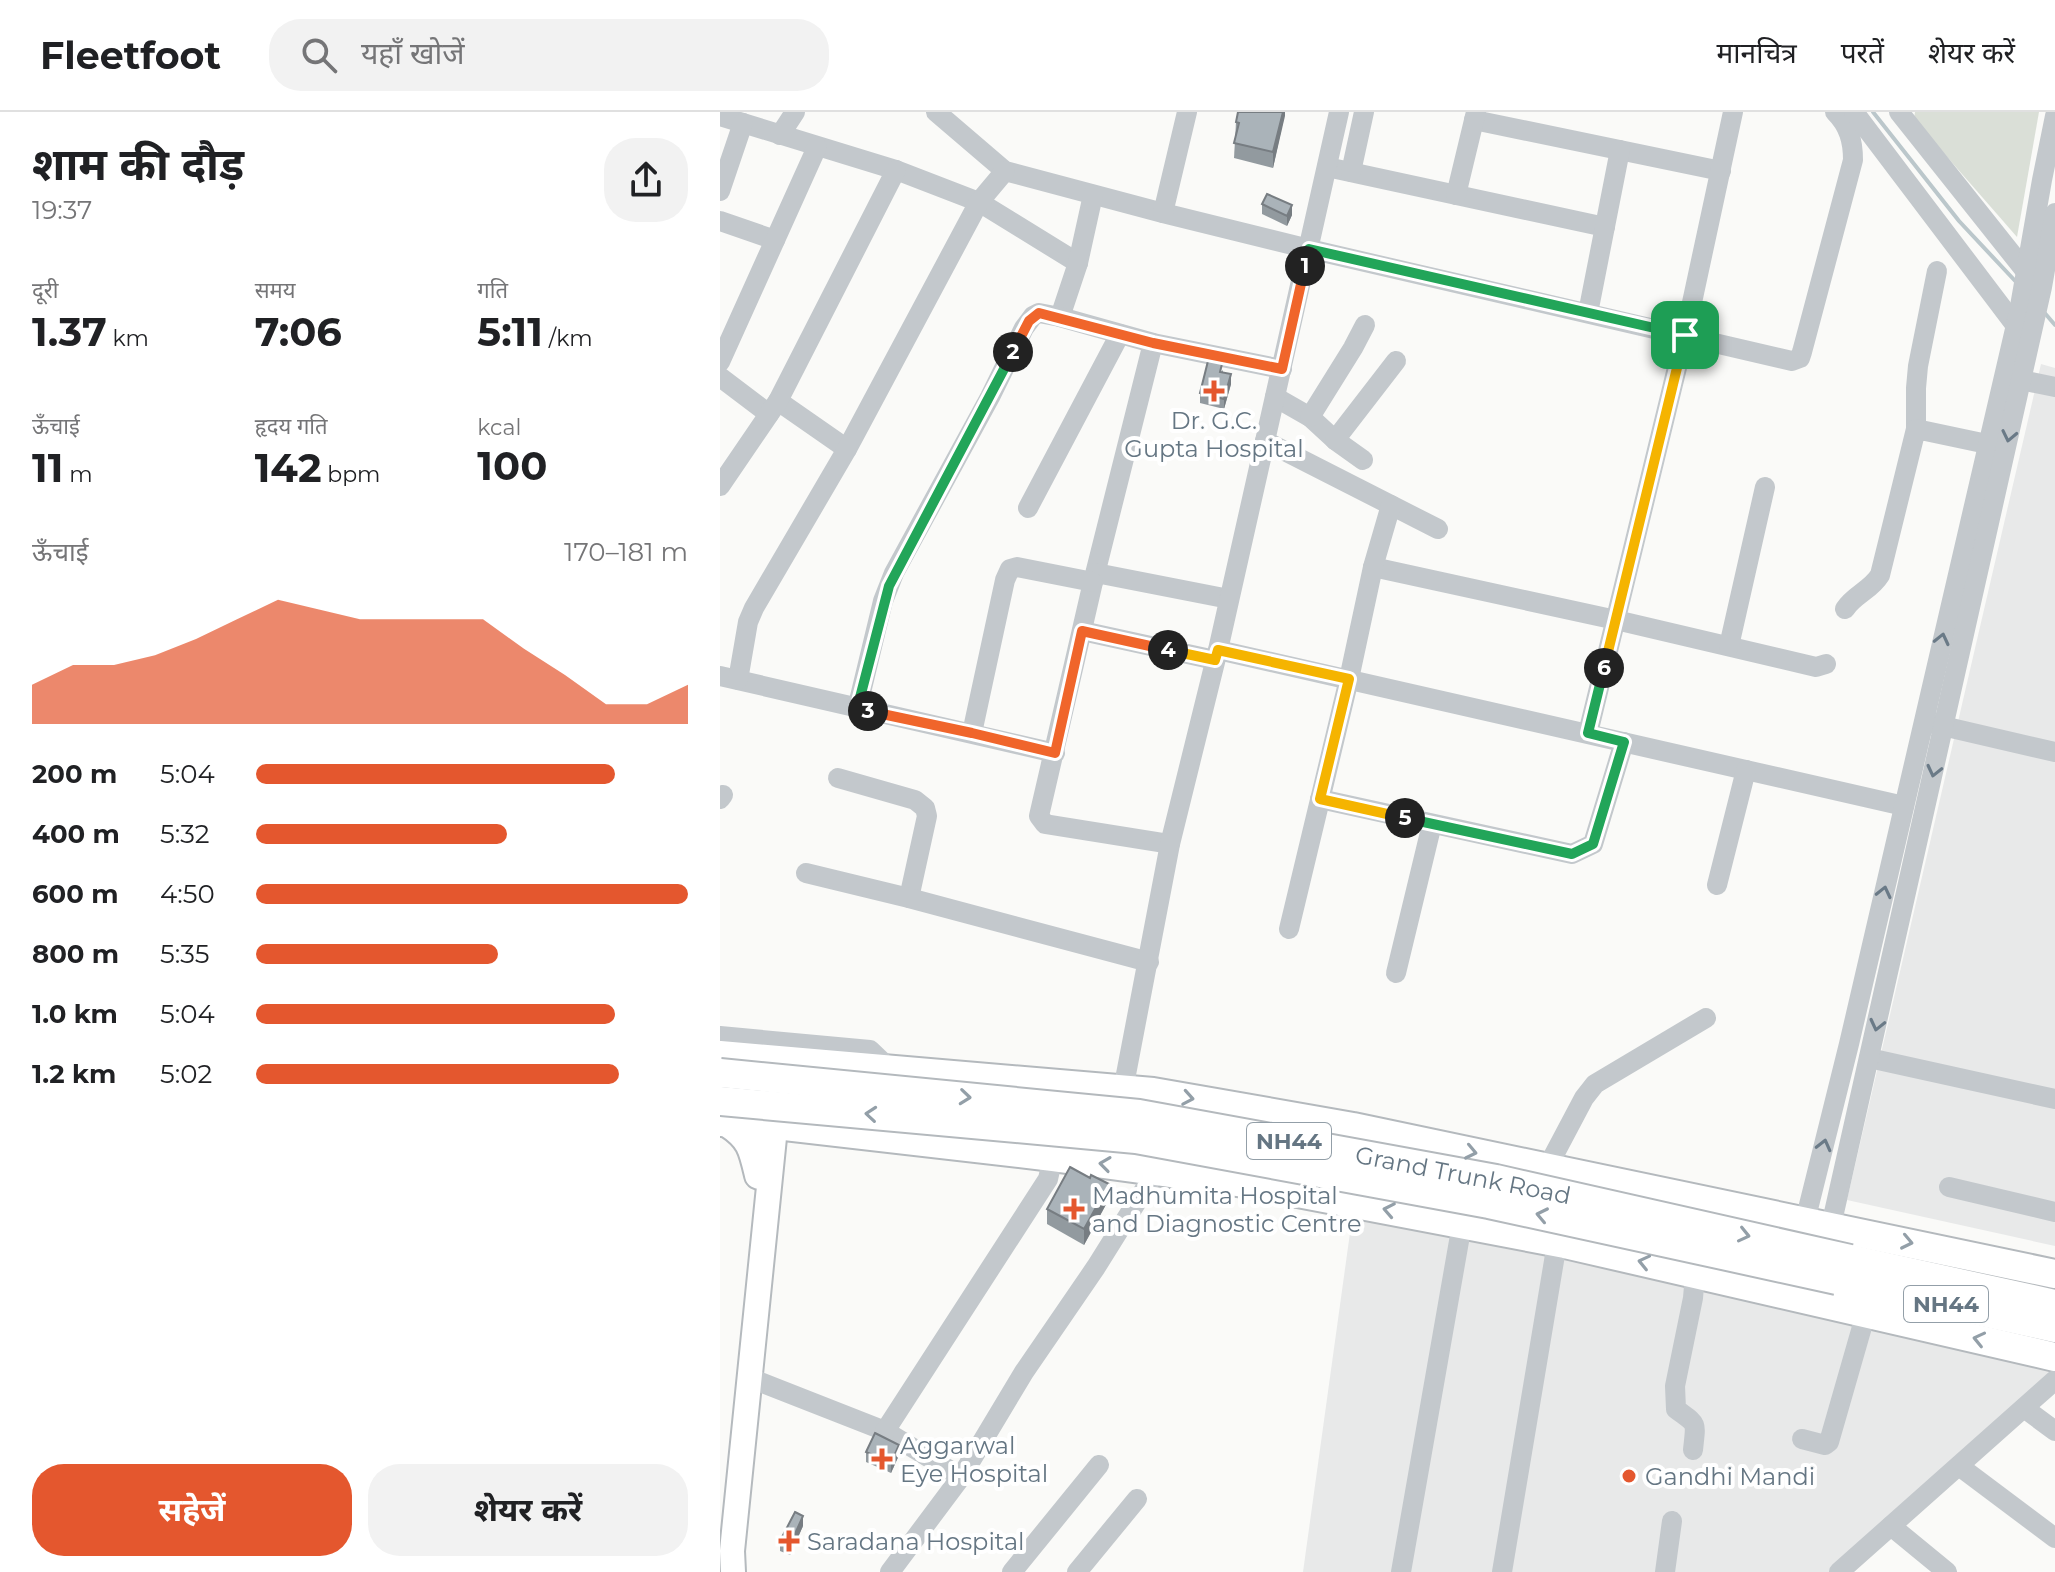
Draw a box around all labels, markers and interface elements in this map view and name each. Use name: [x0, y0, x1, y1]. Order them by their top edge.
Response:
search box: [269, 19, 829, 91]
text: Fleetfoot: [40, 32, 221, 79]
icon: search: [297, 33, 341, 77]
text: यहाँ खोजें: [361, 35, 465, 72]
text: मानचित्र: [1717, 36, 1797, 70]
text: परतें: [1841, 36, 1884, 70]
text: शेयर करें: [1928, 36, 2015, 70]
text: शाम की दौड़: [32, 137, 244, 191]
button: share: [604, 138, 688, 222]
text: 19:37: [32, 194, 92, 226]
pin: 1: [1285, 246, 1325, 286]
text: 1: [1301, 252, 1309, 279]
text: दूरी: [32, 277, 58, 304]
text: समय: [255, 277, 295, 304]
text: गति: [477, 277, 508, 304]
pin: [1651, 301, 1719, 369]
text: 1.37: [32, 307, 107, 356]
text: 7:06: [255, 307, 342, 356]
text: 5:11: [477, 307, 543, 356]
icon: arrive: [1663, 313, 1707, 357]
text: km: [107, 325, 149, 352]
text: /km: [543, 325, 593, 352]
pin: 2: [993, 332, 1033, 372]
text: 2: [1007, 338, 1019, 365]
marker: Dr. G.C. Gupta Hospital: [1203, 380, 1225, 402]
place label: Dr. G.C. Gupta Hospital: [1124, 406, 1304, 463]
text: ऊँचाई: [32, 413, 80, 440]
text: हृदय गति: [255, 413, 328, 440]
text: kcal: [477, 414, 521, 441]
one-way arrow: [2001, 428, 2018, 442]
text: 100: [477, 441, 547, 490]
text: 11: [32, 443, 63, 492]
text: 142: [255, 443, 322, 492]
text: m: [63, 461, 92, 488]
text: bpm: [322, 461, 380, 488]
text: ऊँचाई: [32, 536, 88, 568]
text: 170–181 m: [564, 536, 688, 568]
pin: 4: [1148, 630, 1188, 670]
one-way arrow: [1933, 633, 1950, 646]
text: 4: [1160, 636, 1176, 663]
pin: 6: [1584, 648, 1624, 688]
text: 6: [1597, 654, 1611, 681]
pin: 3: [848, 691, 888, 731]
text: 3: [861, 697, 875, 724]
text: 200 m: [32, 758, 117, 790]
text: 5:04: [160, 758, 215, 790]
one-way arrow: [1927, 764, 1944, 778]
pin: 5: [1385, 798, 1425, 838]
text: 5: [1398, 804, 1412, 831]
text: 400 m: [32, 818, 120, 850]
text: 5:32: [160, 818, 210, 850]
text: 600 m: [32, 878, 119, 910]
text: 4:50: [160, 878, 215, 910]
one-way arrow: [1875, 886, 1892, 900]
text: 800 m: [32, 938, 119, 970]
text: 5:35: [160, 938, 209, 970]
text: 1.0 km: [32, 998, 118, 1030]
text: 5:04: [160, 998, 215, 1030]
one-way arrow: [1869, 1018, 1886, 1031]
text: 1.2 km: [32, 1058, 116, 1090]
text: 5:02: [160, 1058, 212, 1090]
one-way arrow: [959, 1088, 972, 1105]
one-way arrow: [1181, 1089, 1195, 1106]
one-way arrow: [864, 1106, 877, 1123]
road number: NH44: [1247, 1123, 1331, 1159]
one-way arrow: [1814, 1139, 1831, 1153]
street label: Grand Trunk Road: [1353, 1140, 1573, 1210]
one-way arrow: [1464, 1143, 1477, 1160]
one-way arrow: [1098, 1156, 1112, 1173]
place label: Madhumita Hospital and Diagnostic Centre: [1092, 1181, 1362, 1238]
marker: Madhumita Hospital and Diagnostic Centre: [1063, 1198, 1085, 1220]
one-way arrow: [1382, 1203, 1396, 1220]
one-way arrow: [1536, 1207, 1550, 1224]
one-way arrow: [1737, 1226, 1750, 1243]
one-way arrow: [1900, 1233, 1913, 1250]
one-way arrow: [1637, 1254, 1651, 1271]
road number: NH44: [1904, 1286, 1988, 1322]
one-way arrow: [1973, 1331, 1986, 1348]
place label: Aggarwal Eye Hospital: [900, 1431, 1048, 1488]
marker: Aggarwal Eye Hospital: [871, 1448, 893, 1470]
place label: Gandhi Mandi: [1645, 1462, 1815, 1491]
button: सहेजें: [32, 1464, 352, 1556]
button: शेयर करें: [368, 1464, 688, 1556]
marker: Gandhi Mandi: [1620, 1467, 1638, 1485]
place label: Saradana Hospital: [807, 1527, 1025, 1556]
marker: Saradana Hospital: [778, 1530, 800, 1552]

